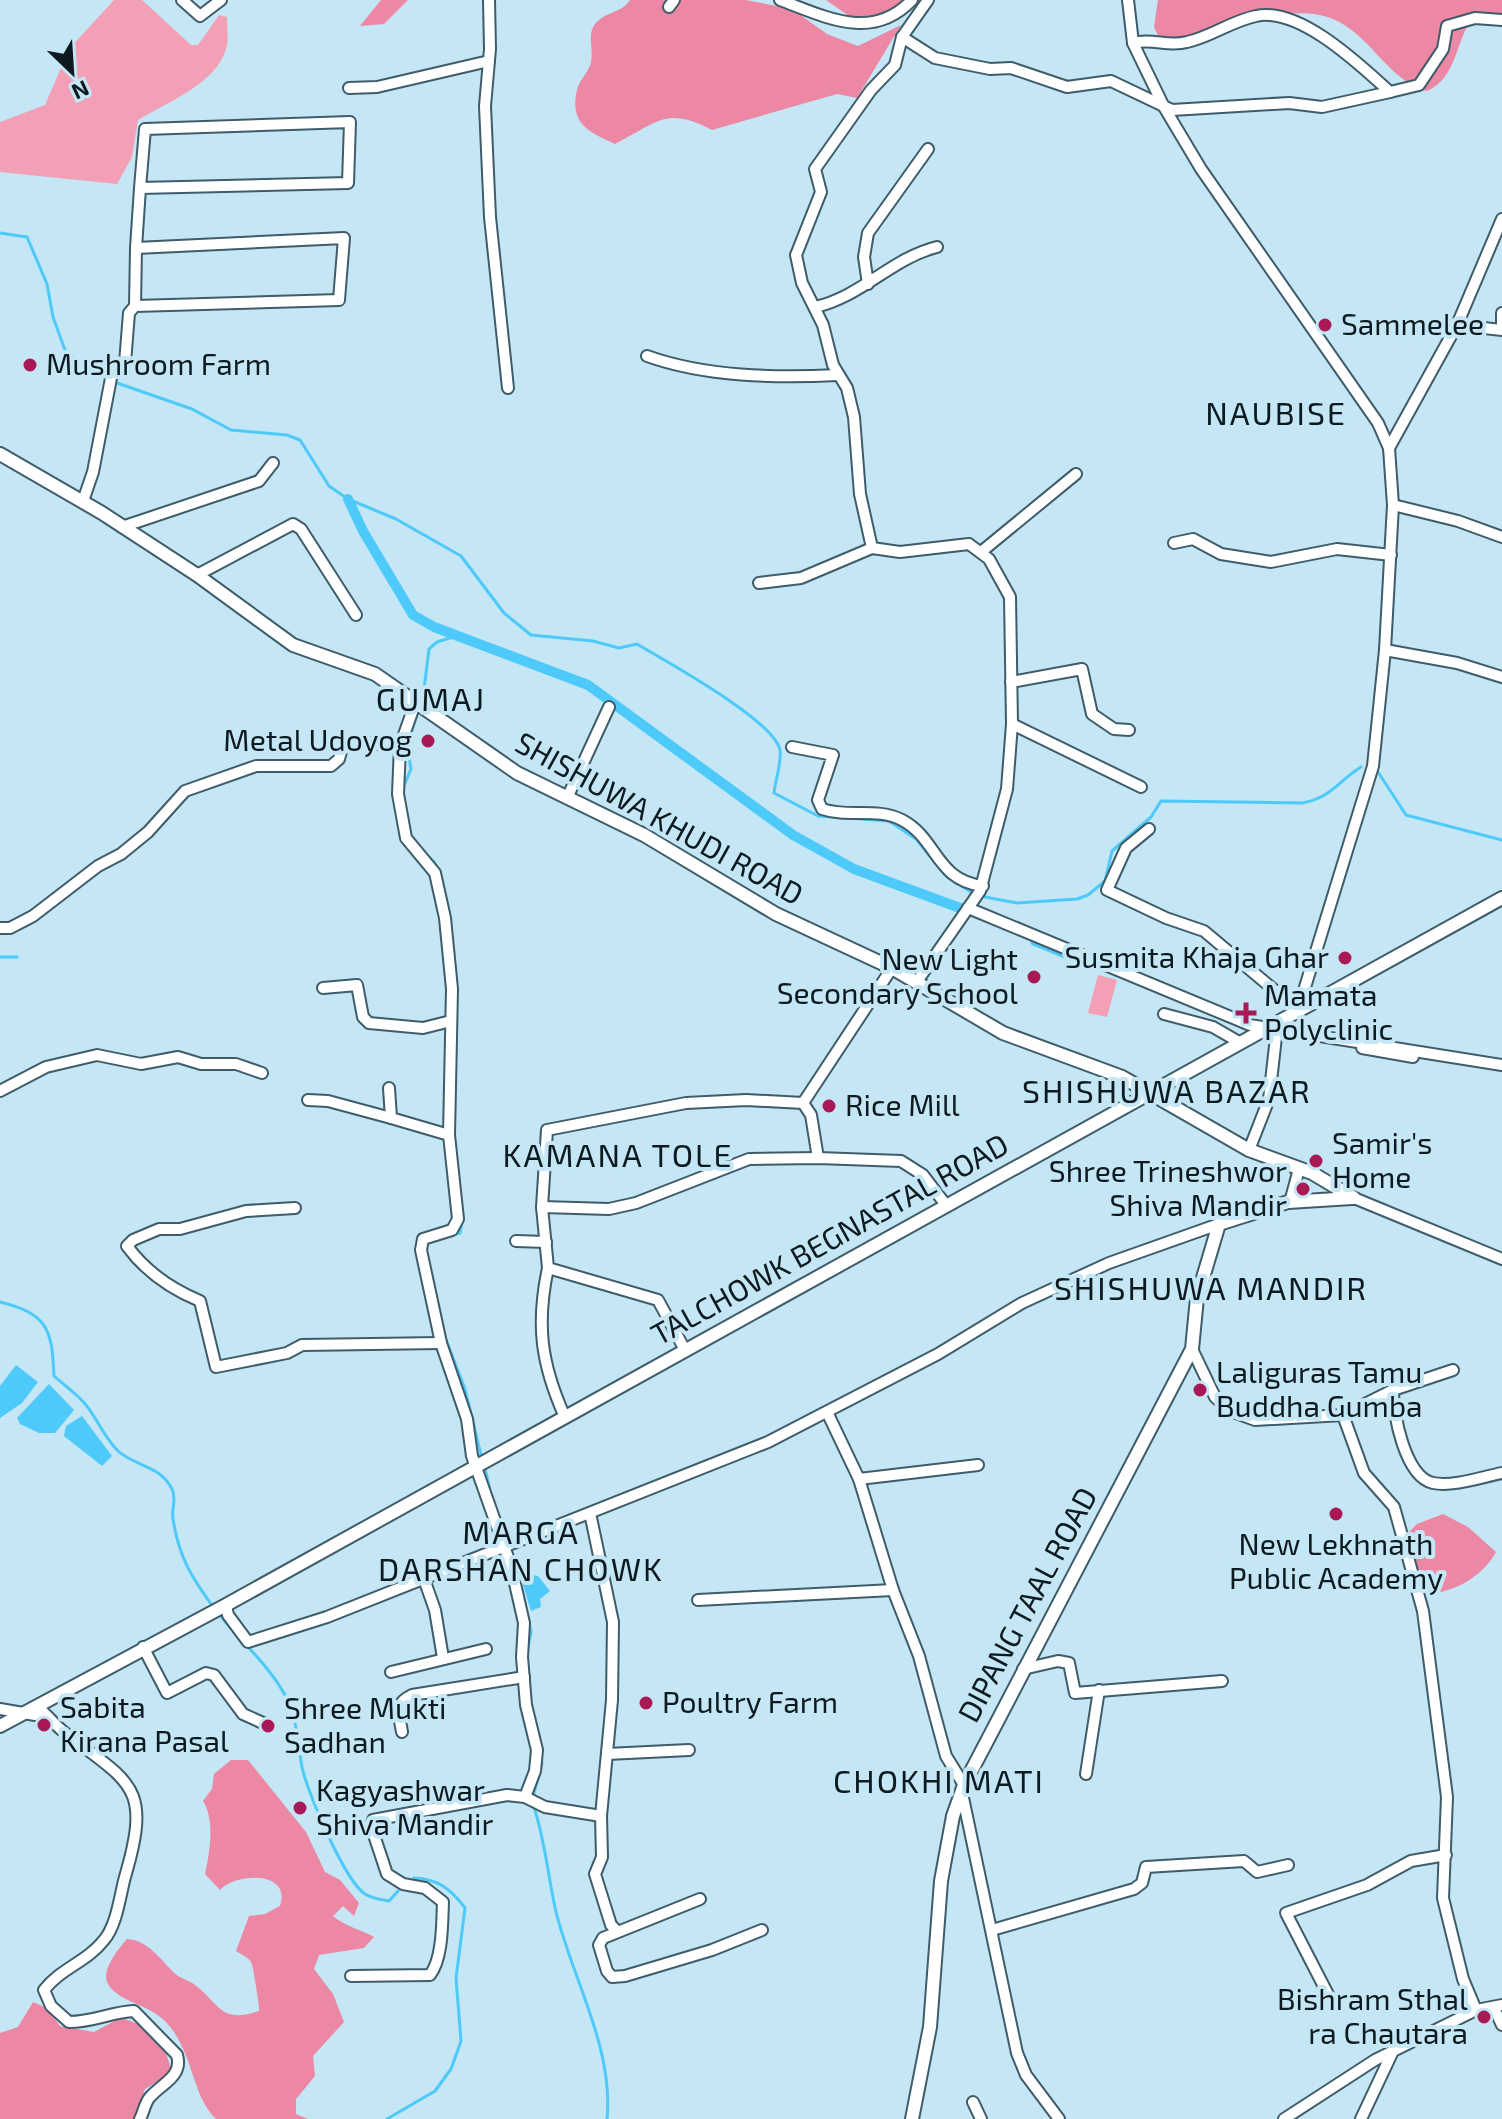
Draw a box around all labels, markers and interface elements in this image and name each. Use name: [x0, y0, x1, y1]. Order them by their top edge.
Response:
north arrow: [32, 32, 112, 112]
text: N: [68, 76, 94, 106]
place label: Sammelee: [1341, 305, 1484, 341]
marker: Sammelee: [1316, 316, 1334, 334]
place label: Mushroom Farm: [46, 345, 271, 381]
marker: Mushroom Farm: [21, 356, 39, 374]
district label: NAUBISE: [1205, 393, 1347, 431]
district label: GUMAJ: [376, 679, 486, 717]
place label: Metal Udoyog: [223, 721, 412, 757]
street label: SHISHUWA KHUDI ROAD: [510, 723, 810, 911]
marker: Metal Udoyog: [419, 732, 437, 750]
place label: Susmita Khaja Ghar: [1064, 938, 1329, 974]
place label: New Light Secondary School: [777, 940, 1018, 1010]
marker: Susmita Khaja Ghar: [1336, 949, 1354, 967]
marker: New Light Secondary School: [1025, 968, 1043, 986]
place label: Mamata Polyclinic: [1264, 976, 1393, 1046]
marker: Mamata Polyclinic: [1235, 1002, 1257, 1024]
district label: SHISHUWA BAZAR: [1022, 1071, 1312, 1109]
place label: Rice Mill: [845, 1086, 960, 1122]
marker: Rice Mill: [820, 1097, 838, 1115]
place label: Samir's Home: [1332, 1124, 1433, 1194]
street label: TALCHOWK BEGNASTAL ROAD: [644, 1125, 1014, 1352]
district label: KAMANA TOLE: [503, 1135, 733, 1173]
place label: Shree Trineshwor Shiva Mandir: [1049, 1152, 1287, 1222]
marker: Samir's Home: [1307, 1152, 1325, 1170]
marker: Shree Trineshwor Shiva Mandir: [1294, 1180, 1312, 1198]
district label: SHISHUWA MANDIR: [1054, 1268, 1368, 1306]
place label: Laliguras Tamu Buddha Gumba: [1216, 1353, 1422, 1423]
marker: Laliguras Tamu Buddha Gumba: [1191, 1381, 1209, 1399]
street label: DIPANG TAAL ROAD: [949, 1481, 1103, 1728]
marker: New Lekhnath Public Academy: [1327, 1505, 1345, 1523]
district label: MARGA DARSHAN CHOWK: [378, 1512, 664, 1587]
place label: New Lekhnath Public Academy: [1229, 1525, 1443, 1595]
place label: Poultry Farm: [662, 1683, 838, 1719]
place label: Sabita Kirana Pasal: [60, 1688, 229, 1758]
place label: Shree Mukti Sadhan: [284, 1689, 446, 1759]
marker: Poultry Farm: [637, 1694, 655, 1712]
marker: Sabita Kirana Pasal: [35, 1716, 53, 1734]
marker: Shree Mukti Sadhan: [259, 1717, 277, 1735]
district label: CHOKHI MATI: [833, 1761, 1045, 1799]
place label: Kagyashwar Shiva Mandir: [316, 1771, 493, 1841]
marker: Kagyashwar Shiva Mandir: [291, 1799, 309, 1817]
place label: Bishram Sthal ra Chautara: [1277, 1980, 1468, 2050]
marker: Bishram Sthal ra Chautara: [1475, 2008, 1493, 2026]

